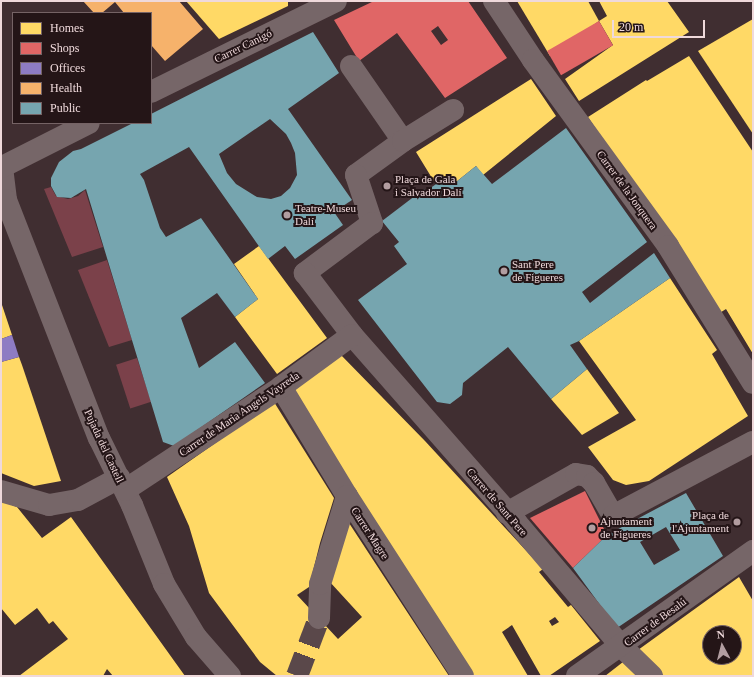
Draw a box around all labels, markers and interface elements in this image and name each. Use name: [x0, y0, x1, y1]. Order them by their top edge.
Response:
legend: [12, 12, 152, 124]
scale bar: [614, 12, 707, 38]
text: 20 m: [619, 20, 643, 34]
text: Homes: [50, 21, 84, 35]
street label: Carrer Canigó: [212, 26, 274, 66]
text: Shops: [50, 41, 79, 55]
text: Offices: [50, 61, 85, 75]
text: Health: [50, 81, 82, 95]
text: Public: [50, 101, 81, 115]
street label: Carrer de la Jonquera: [594, 148, 660, 232]
place label: Plaça de Gala i Salvador Dalí: [395, 173, 462, 199]
marker: Plaça de Gala i Salvador Dalí: [382, 181, 392, 191]
place label: Teatre-Museu Dalí: [295, 202, 356, 228]
marker: Teatre-Museu Dalí: [282, 210, 292, 220]
place label: Sant Pere de Figueres: [512, 258, 563, 284]
marker: Sant Pere de Figueres: [499, 266, 509, 276]
street label: Carrer de Maria Angels Vayreda: [176, 369, 302, 459]
street label: Pujada del Castell: [81, 407, 127, 485]
street label: Carrer de Sant Pere: [464, 465, 530, 539]
street label: Carrer Magre: [348, 504, 392, 562]
place label: Plaça de l'Ajuntament: [672, 509, 729, 535]
place label: Ajuntament de Figueres: [600, 515, 652, 541]
marker: Plaça de l'Ajuntament: [732, 517, 742, 527]
marker: Ajuntament de Figueres: [587, 523, 597, 533]
street label: Carrer de Besalú: [621, 595, 689, 649]
north arrow: [702, 625, 742, 665]
text: N: [716, 628, 725, 641]

